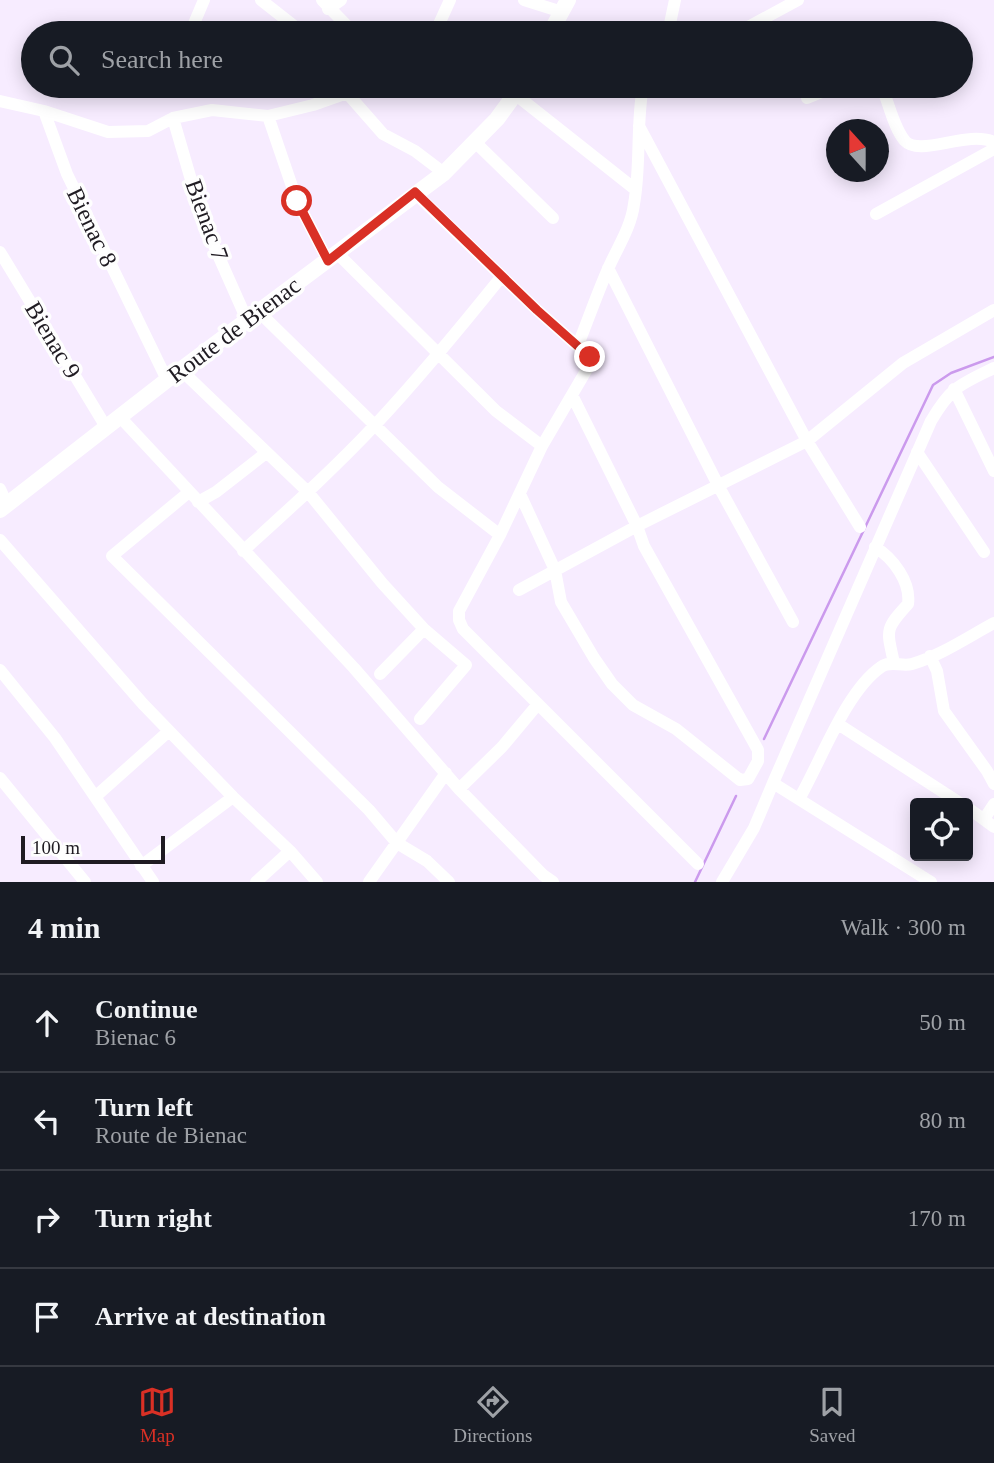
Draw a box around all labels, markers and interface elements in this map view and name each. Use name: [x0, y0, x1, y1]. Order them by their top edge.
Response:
search box: [21, 21, 973, 98]
icon: search: [45, 41, 83, 79]
text: Search here: [101, 45, 223, 74]
north arrow: [826, 119, 889, 182]
street label: Bienac 7: [180, 176, 234, 264]
street label: Bienac 8: [62, 183, 122, 271]
route start: [281, 185, 312, 216]
street label: Route de Bienac: [163, 272, 305, 388]
street label: Bienac 9: [20, 297, 86, 383]
route end: [574, 341, 605, 372]
map controls: [910, 798, 973, 861]
button: locate: [910, 798, 973, 861]
scale bar: [21, 833, 164, 865]
text: 100 m: [32, 837, 80, 858]
text: 4 min: [28, 911, 101, 944]
text: Walk · 300 m: [841, 915, 966, 940]
text: Continue: [95, 995, 198, 1024]
icon: ahead: [28, 1004, 66, 1042]
text: 50 m: [919, 1010, 966, 1035]
text: Bienac 6: [95, 1025, 176, 1050]
text: Turn left: [95, 1093, 193, 1122]
icon: left: [28, 1102, 66, 1140]
text: 80 m: [919, 1108, 966, 1133]
text: Route de Bienac: [95, 1123, 247, 1148]
icon: right: [28, 1200, 66, 1238]
text: Turn right: [95, 1204, 212, 1233]
text: 170 m: [908, 1206, 966, 1231]
icon: arrive: [28, 1298, 66, 1336]
text: Arrive at destination: [95, 1302, 326, 1331]
tab: Map: [138, 1383, 176, 1447]
tab: Directions: [453, 1383, 532, 1447]
tab: Saved: [809, 1383, 856, 1447]

